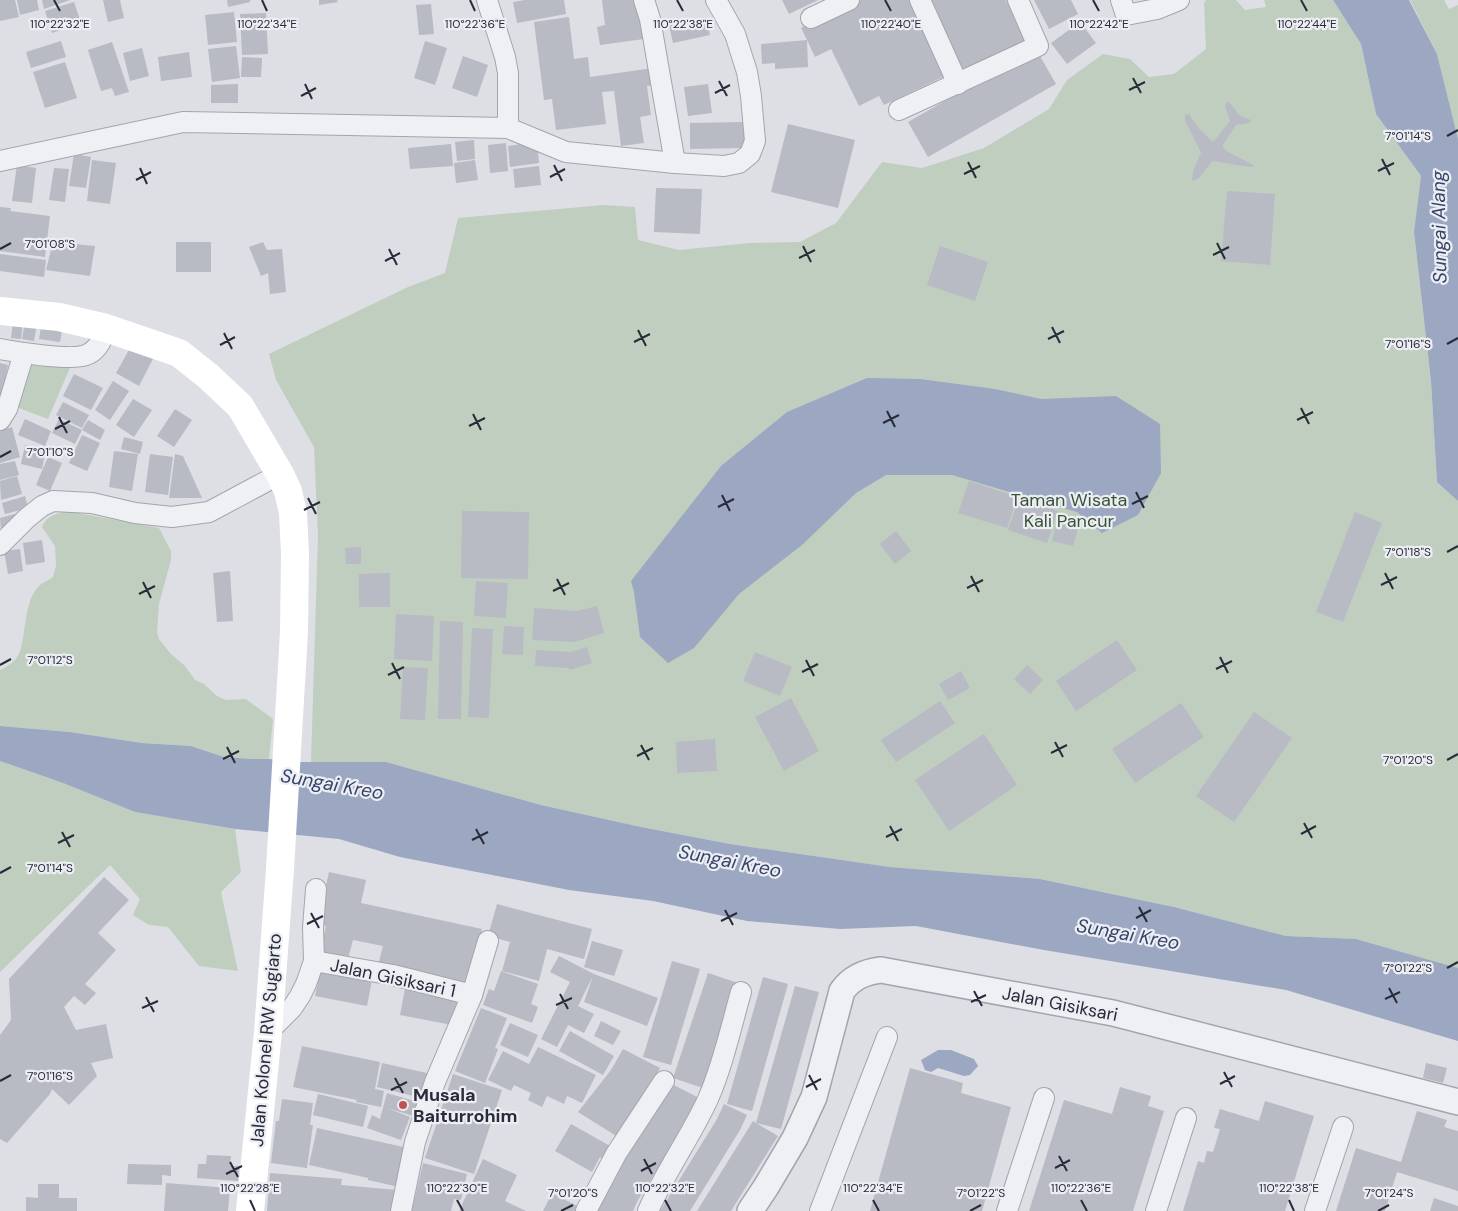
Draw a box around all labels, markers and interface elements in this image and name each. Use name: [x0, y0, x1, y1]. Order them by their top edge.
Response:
text: 110°22'32"E: [30, 16, 90, 32]
text: 110°22'34"E: [237, 16, 297, 32]
text: 110°22'36"E: [445, 16, 505, 32]
text: 110°22'38"E: [653, 16, 713, 32]
text: 110°22'40"E: [861, 16, 922, 32]
text: 110°22'42"E: [1069, 16, 1129, 32]
text: 110°22'44"E: [1277, 16, 1337, 32]
text: 7°01'14"S: [1385, 128, 1431, 144]
water label: Sungai Alang: [1426, 170, 1452, 284]
text: 7°01'08"S: [25, 236, 75, 252]
text: 7°01'16"S: [1385, 336, 1431, 352]
text: 7°01'10"S: [27, 444, 73, 460]
park label: Taman Wisata Kali Pancur: [1011, 488, 1127, 533]
text: 7°01'18"S: [1385, 544, 1431, 560]
text: 7°01'12"S: [27, 652, 73, 668]
text: 7°01'20"S: [1383, 752, 1433, 768]
water label: Sungai Kreo: [279, 763, 385, 805]
water label: Sungai Kreo: [677, 839, 783, 883]
text: 7°01'14"S: [27, 860, 73, 876]
water label: Sungai Kreo: [1075, 913, 1181, 955]
street label: Jalan Kolonel RW Sugiarto: [245, 932, 287, 1148]
street label: Jalan Gisiksari 1: [328, 953, 458, 1003]
text: 7°01'22"S: [1384, 960, 1432, 976]
street label: Jalan Gisiksari: [1000, 981, 1120, 1027]
text: 7°01'16"S: [27, 1068, 73, 1084]
place label: Musala Baiturrohim: [413, 1083, 517, 1128]
marker: Musala Baiturrohim: [397, 1099, 409, 1111]
text: 110°22'28"E: [220, 1180, 280, 1196]
text: 110°22'30"E: [426, 1180, 488, 1196]
text: 110°22'32"E: [635, 1180, 695, 1196]
text: 110°22'34"E: [843, 1180, 903, 1196]
text: 110°22'36"E: [1051, 1180, 1111, 1196]
text: 110°22'38"E: [1259, 1180, 1319, 1196]
text: 7°01'20"S: [548, 1185, 598, 1201]
text: 7°01'22"S: [957, 1185, 1005, 1201]
text: 7°01'24"S: [1365, 1185, 1413, 1201]

